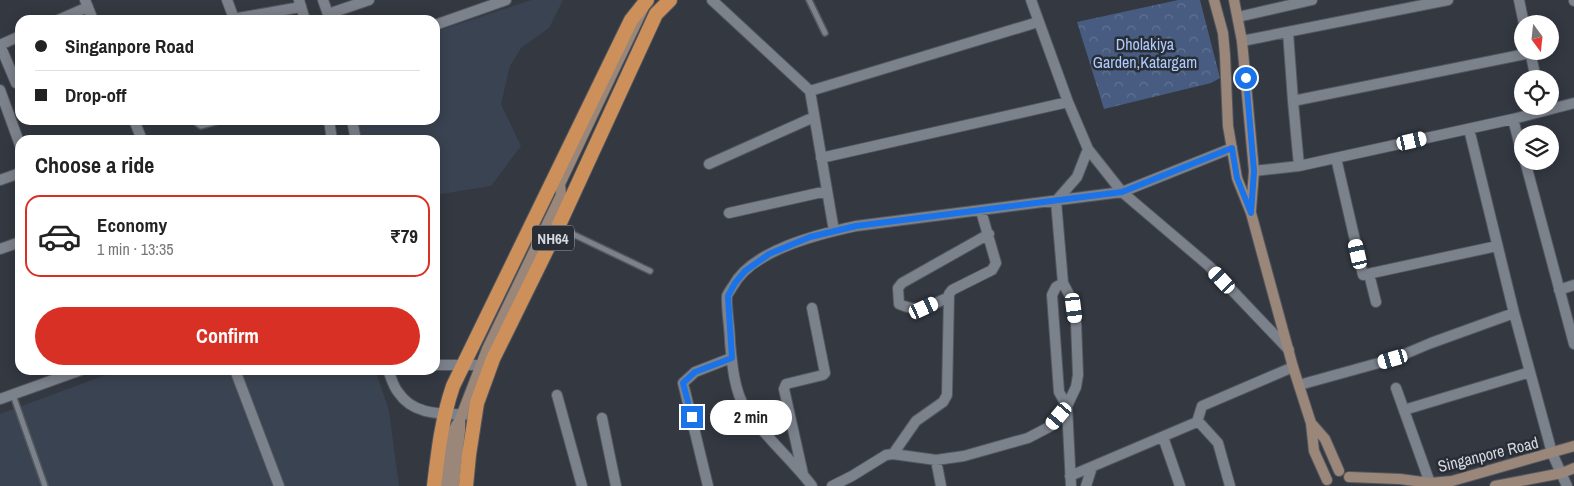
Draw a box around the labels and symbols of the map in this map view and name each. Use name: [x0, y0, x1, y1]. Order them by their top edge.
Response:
north arrow: [1514, 15, 1559, 60]
park label: Dholakiya Garden,Katargam: [1093, 33, 1197, 73]
route start: [1235, 67, 1257, 89]
car: [1395, 130, 1428, 152]
road number: NH64: [532, 226, 574, 250]
car: [1347, 238, 1368, 270]
car: [1206, 264, 1237, 296]
car: [1064, 292, 1083, 324]
car: [907, 295, 940, 321]
car: [1376, 348, 1409, 370]
callout: 2 min: [710, 400, 792, 434]
car: [1043, 400, 1074, 432]
route end: [681, 406, 703, 428]
street label: Singanpore Road: [1435, 431, 1541, 477]

